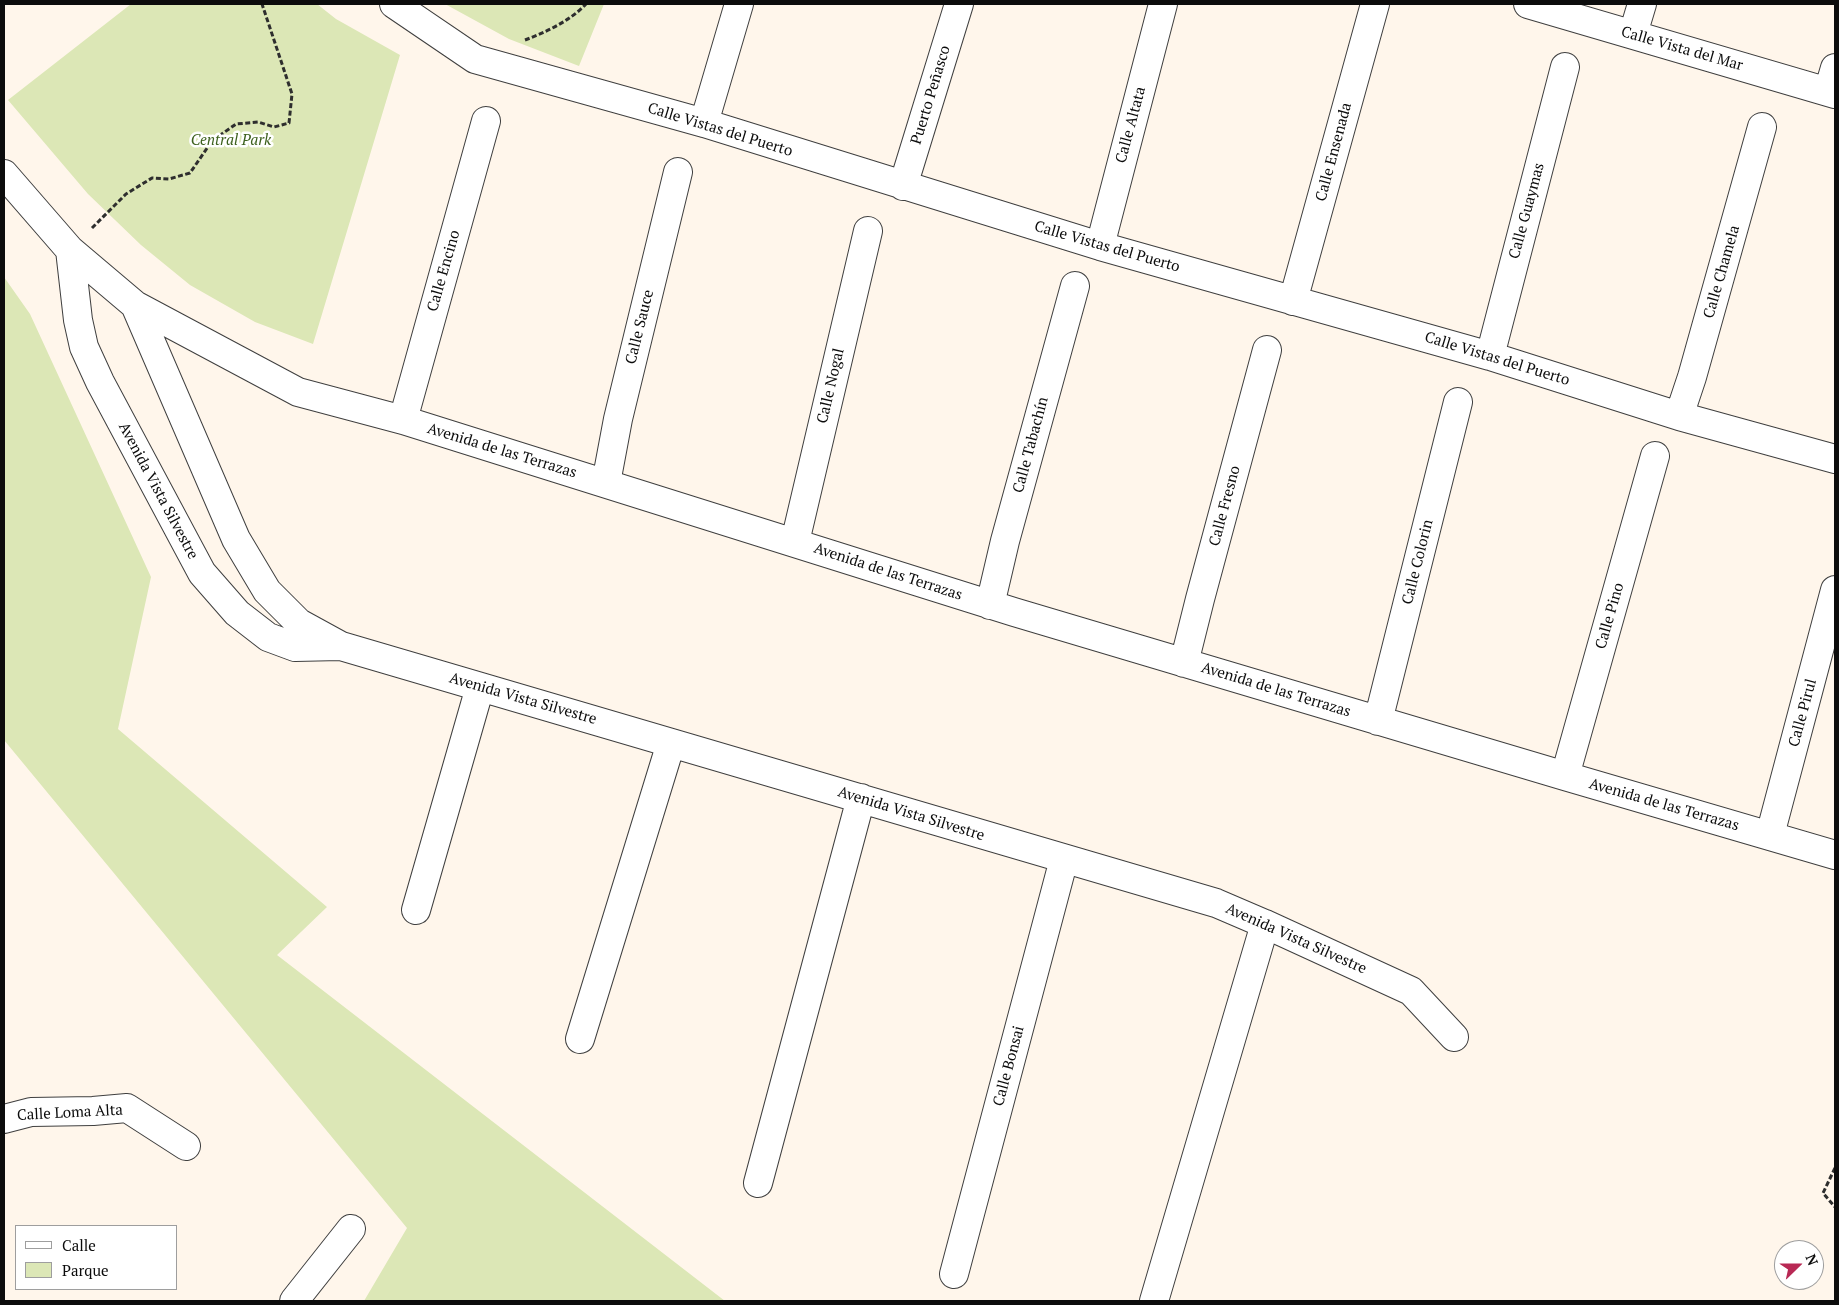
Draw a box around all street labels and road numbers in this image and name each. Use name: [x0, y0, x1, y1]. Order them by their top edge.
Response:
street label: Calle Vista del Mar: [1619, 23, 1745, 75]
street label: Puerto Peñasco: [907, 43, 955, 147]
street label: Calle Altata: [1112, 85, 1150, 165]
street label: Calle Vistas del Puerto: [645, 99, 795, 161]
street label: Calle Ensenada: [1312, 101, 1356, 203]
street label: Calle Guaymas: [1506, 161, 1548, 261]
street label: Calle Vistas del Puerto: [1032, 218, 1182, 276]
street label: Calle Chamela: [1700, 223, 1744, 321]
street label: Calle Encino: [424, 228, 464, 314]
street label: Calle Sauce: [622, 288, 658, 366]
street label: Calle Vistas del Puerto: [1422, 328, 1572, 390]
street label: Calle Nogal: [814, 347, 848, 425]
street label: Calle Tabachín: [1010, 395, 1052, 495]
street label: Avenida Vista Silvestre: [114, 420, 202, 562]
street label: Avenida de las Terrazas: [425, 420, 579, 482]
street label: Calle Fresno: [1206, 464, 1244, 548]
street label: Calle Colorin: [1399, 518, 1437, 606]
street label: Avenida de las Terrazas: [811, 539, 965, 605]
street label: Calle Pino: [1592, 581, 1628, 651]
street label: Avenida de las Terrazas: [1199, 659, 1353, 721]
street label: Avenida Vista Silvestre: [447, 669, 599, 729]
street label: Calle Pirul: [1785, 677, 1821, 749]
street label: Avenida de las Terrazas: [1587, 775, 1741, 835]
street label: Avenida Vista Silvestre: [836, 783, 986, 845]
street label: Avenida Vista Silvestre: [1223, 900, 1369, 978]
street label: Calle Bonsai: [990, 1024, 1028, 1108]
street label: Calle Loma Alta: [17, 1101, 123, 1125]

